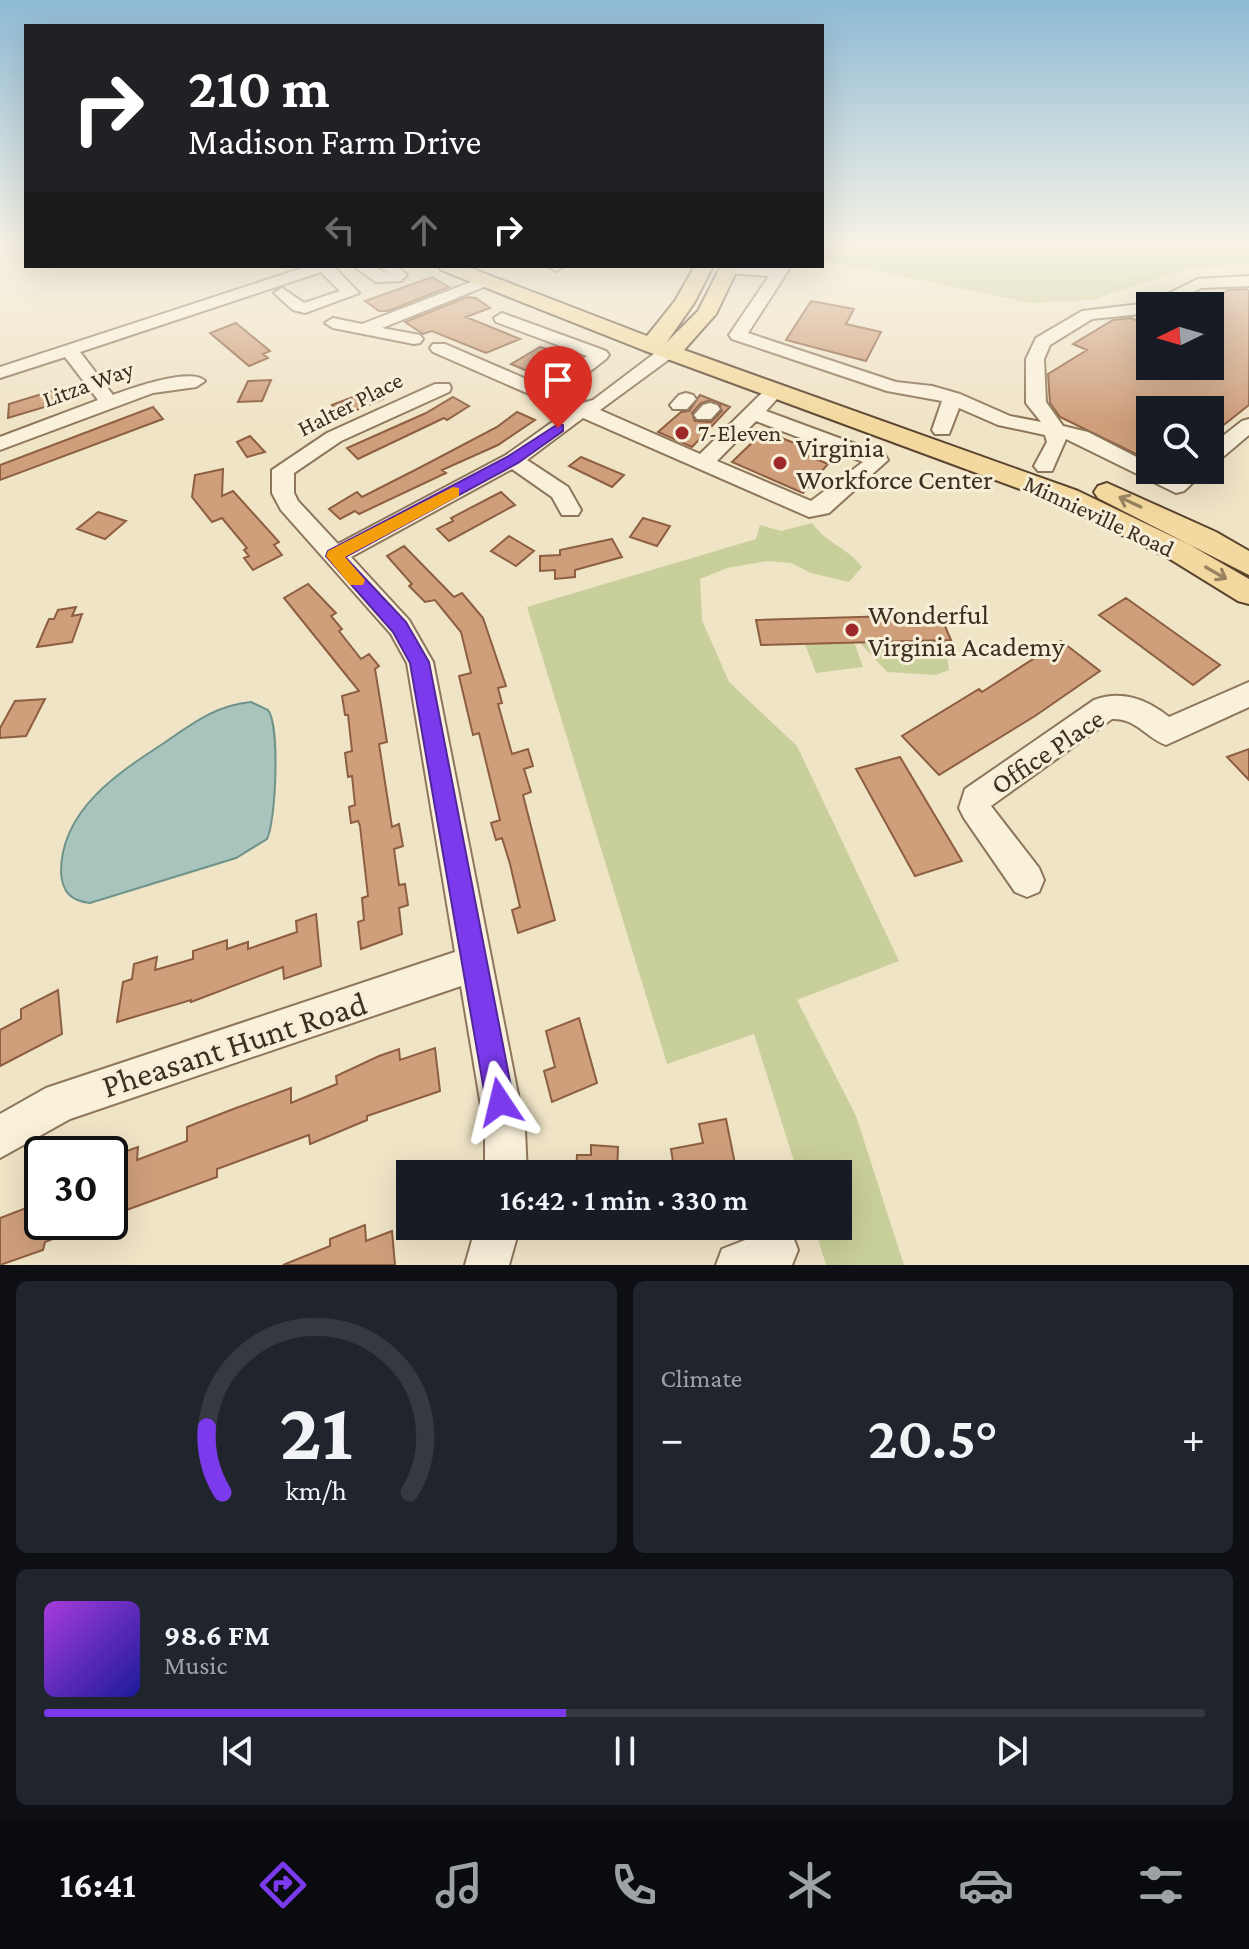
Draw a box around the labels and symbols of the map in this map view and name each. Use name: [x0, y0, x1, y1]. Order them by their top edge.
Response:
north arrow: [1136, 292, 1224, 380]
pin: [524, 346, 592, 428]
street label: Litza Way: [39, 354, 138, 412]
street label: Halter Place: [293, 366, 407, 442]
place label: 7-Eleven: [698, 419, 782, 446]
marker: 7-Eleven: [673, 424, 691, 442]
place label: Virginia Workforce Center: [796, 432, 993, 495]
marker: Virginia Workforce Center: [771, 454, 789, 472]
street label: Minnieville Road: [1020, 469, 1179, 562]
one-way arrow: [1119, 494, 1143, 509]
one-way arrow: [1203, 566, 1227, 581]
place label: Wonderful Virginia Academy: [868, 599, 1066, 662]
marker: Wonderful Virginia Academy: [843, 621, 861, 639]
street label: Office Place: [985, 702, 1110, 800]
street label: Pheasant Hunt Road: [97, 984, 371, 1105]
position arrow: [458, 1060, 542, 1144]
speed limit sign: 30: [24, 1136, 128, 1240]

